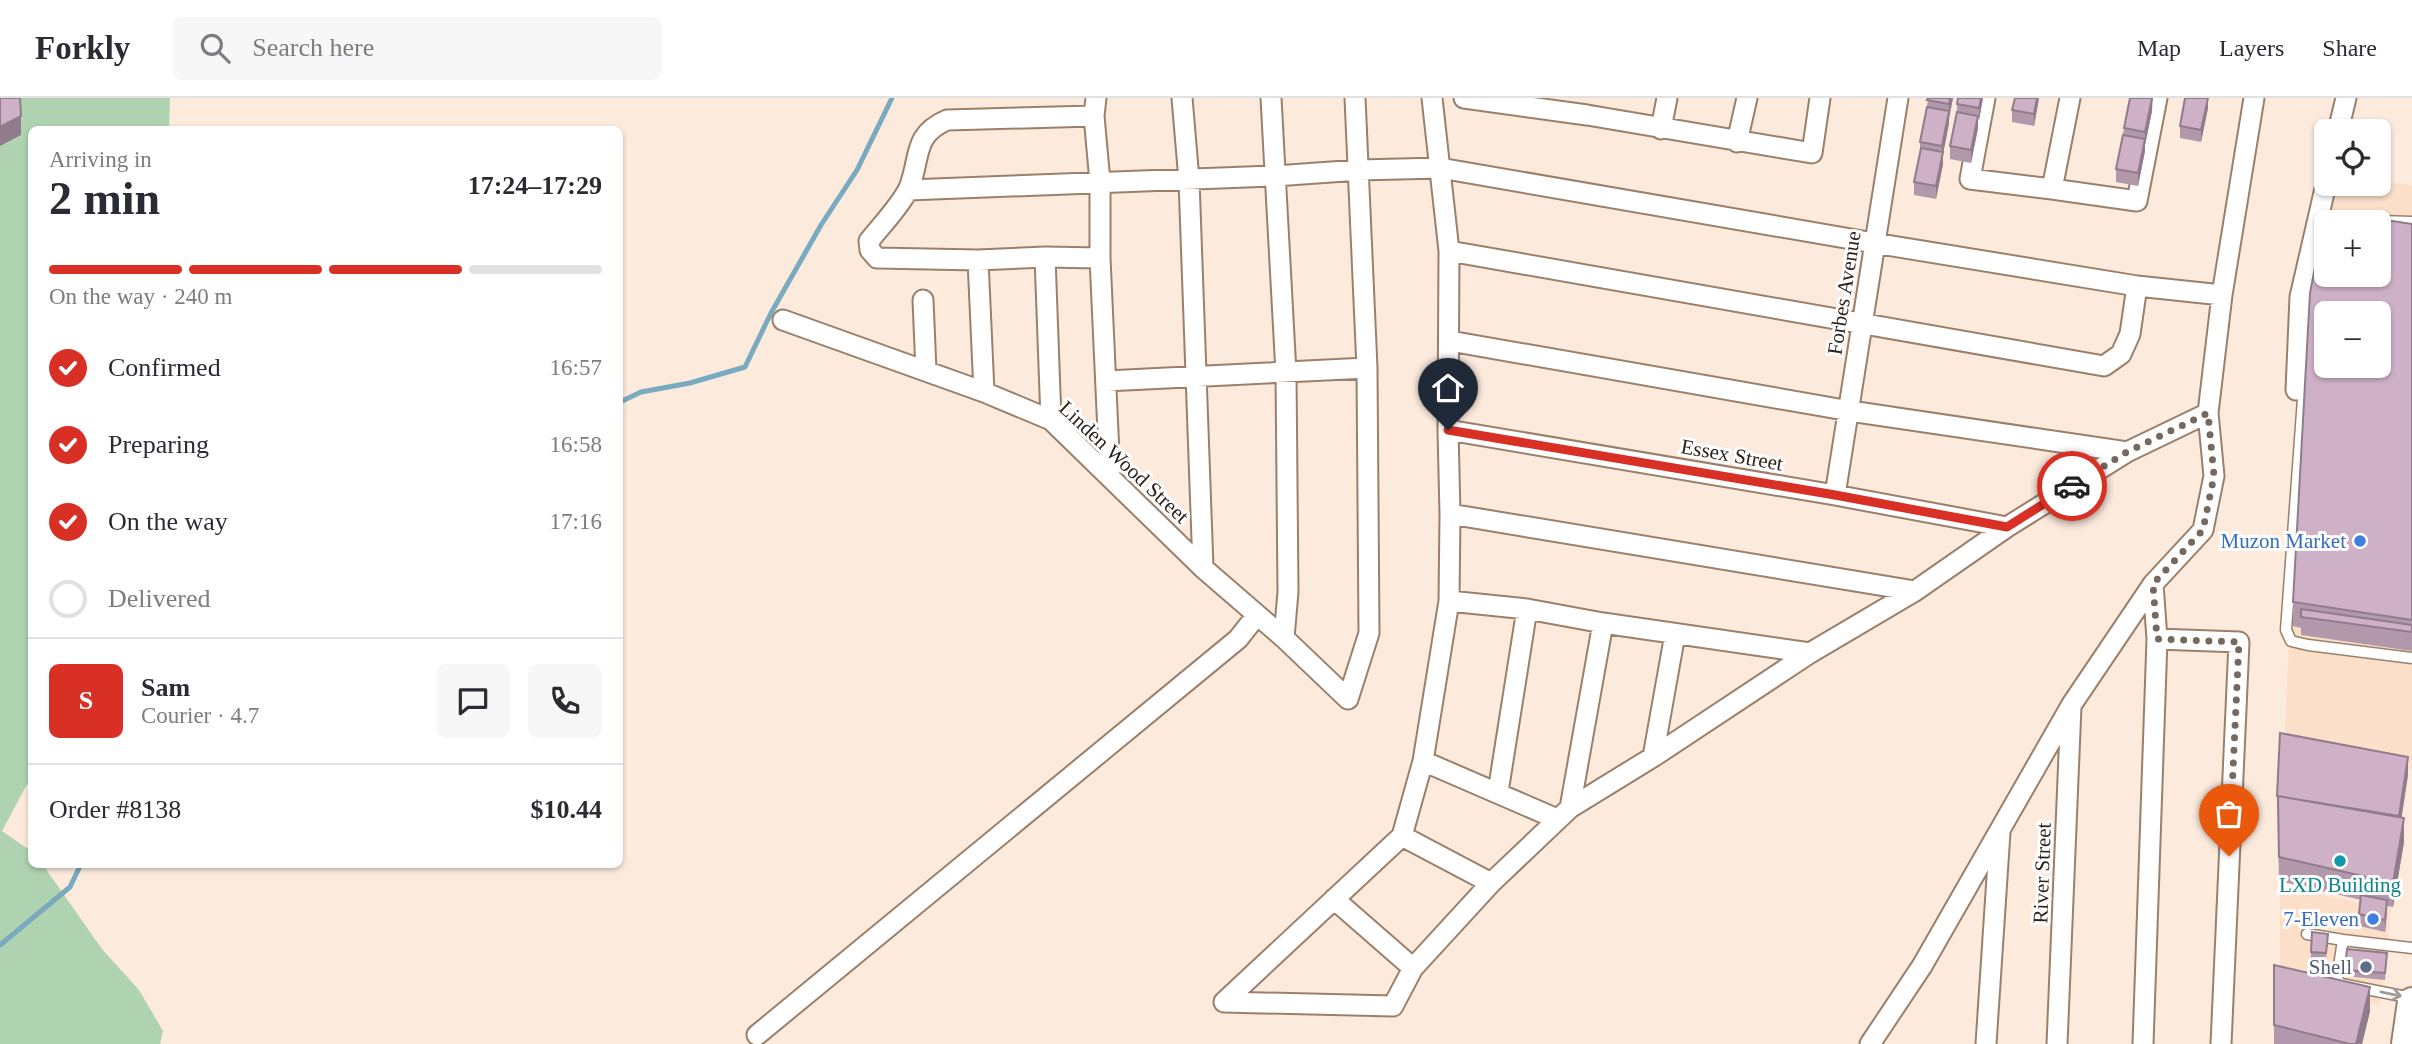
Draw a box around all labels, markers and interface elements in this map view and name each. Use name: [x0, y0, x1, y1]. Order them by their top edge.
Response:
search box: [172, 17, 662, 80]
icon: search: [196, 29, 234, 67]
text: Forkly: [35, 30, 130, 66]
text: Search here: [252, 33, 374, 62]
text: Map: [2137, 35, 2181, 61]
text: Layers: [2219, 35, 2284, 61]
text: Share: [2322, 35, 2377, 61]
map controls: [2314, 119, 2391, 378]
button: locate: [2314, 119, 2391, 196]
text: Arriving in: [49, 147, 152, 172]
text: 17:24–17:29: [468, 171, 602, 200]
text: 2 min: [49, 173, 160, 224]
button: +: [2314, 210, 2391, 287]
street label: Forbes Avenue: [1822, 229, 1866, 357]
text: On the way · 240 m: [49, 284, 232, 309]
button: −: [2314, 301, 2391, 378]
icon: check: [49, 349, 87, 387]
text: Confirmed: [108, 353, 221, 382]
text: 16:57: [550, 355, 602, 380]
pin: [1418, 358, 1478, 430]
icon: home: [1429, 369, 1467, 407]
street label: Linden Wood Street: [1054, 396, 1194, 528]
icon: check: [49, 426, 87, 464]
text: Preparing: [108, 430, 209, 459]
text: 16:58: [550, 432, 602, 457]
street label: Essex Street: [1679, 434, 1785, 476]
courier: [2037, 451, 2107, 521]
icon: car: [2053, 467, 2091, 505]
icon: check: [49, 503, 87, 541]
text: On the way: [108, 507, 228, 536]
text: 17:16: [550, 509, 602, 534]
place label: Muzon Market: [2221, 529, 2346, 553]
marker: Muzon Market: [2352, 533, 2368, 549]
text: Delivered: [108, 584, 211, 613]
button: chat: [436, 664, 510, 738]
button: phone: [528, 664, 602, 738]
text: Sam: [141, 673, 190, 702]
text: S: [79, 686, 93, 715]
text: Courier · 4.7: [141, 703, 259, 728]
pin: [2199, 784, 2259, 856]
text: Order #8138: [49, 795, 181, 824]
text: $10.44: [531, 795, 602, 824]
icon: bag: [2210, 795, 2248, 833]
street label: River Street: [2028, 822, 2056, 924]
marker: LXD Building: [2332, 853, 2348, 869]
place label: LXD Building: [2279, 873, 2401, 897]
place label: 7-Eleven: [2283, 907, 2360, 931]
marker: 7-Eleven: [2365, 911, 2381, 927]
place label: Shell: [2309, 955, 2352, 979]
marker: Shell: [2358, 959, 2374, 975]
one-way arrow: [2379, 987, 2402, 1001]

